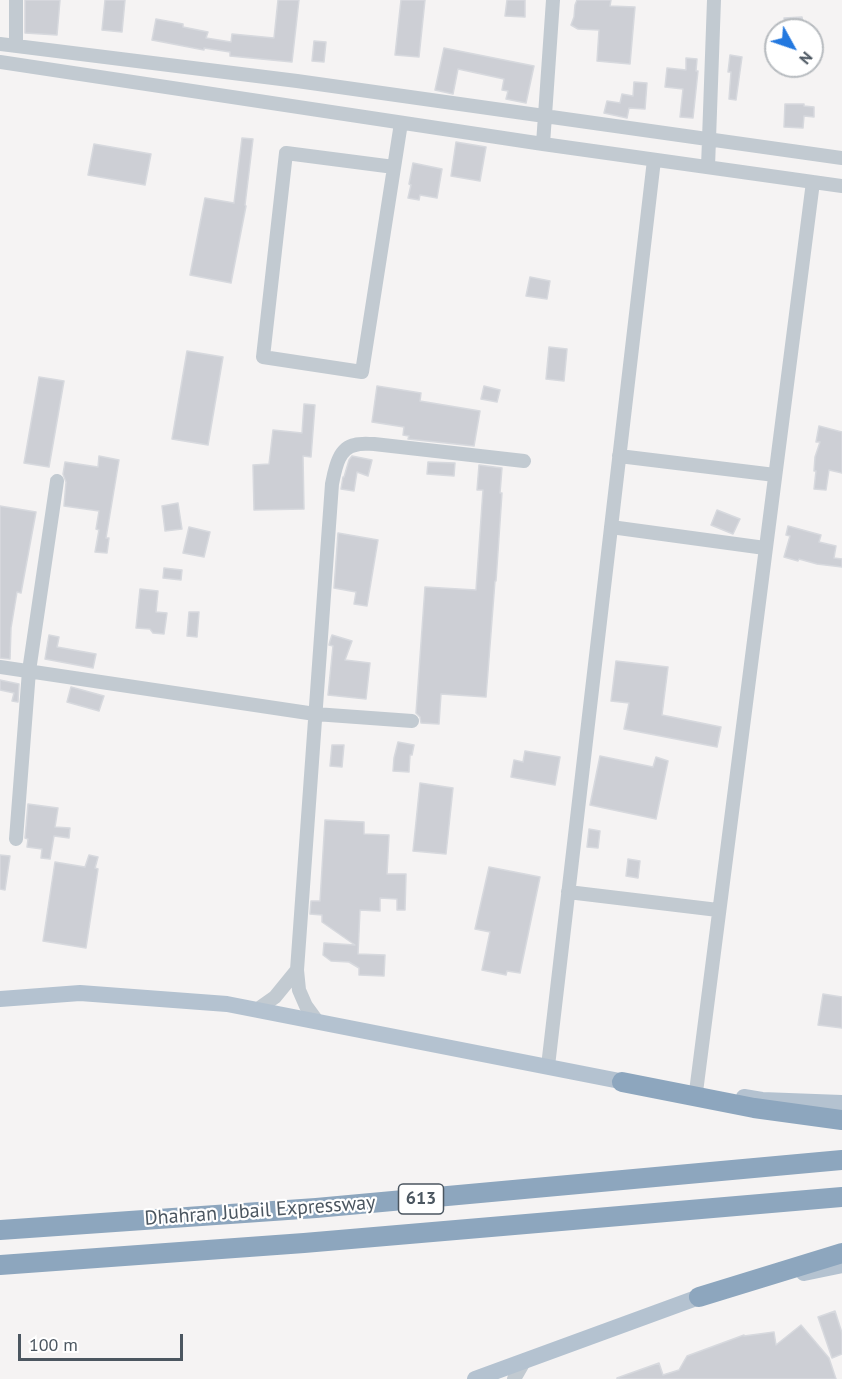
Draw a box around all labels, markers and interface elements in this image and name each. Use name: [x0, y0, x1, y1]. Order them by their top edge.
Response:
north arrow: [764, 18, 824, 78]
text: N: [795, 48, 817, 69]
road number: 613: [398, 1184, 444, 1214]
street label: Dhahran Jubail Expressway: [144, 1191, 376, 1231]
scale bar: [21, 1322, 186, 1360]
text: 100 m: [29, 1333, 78, 1356]

